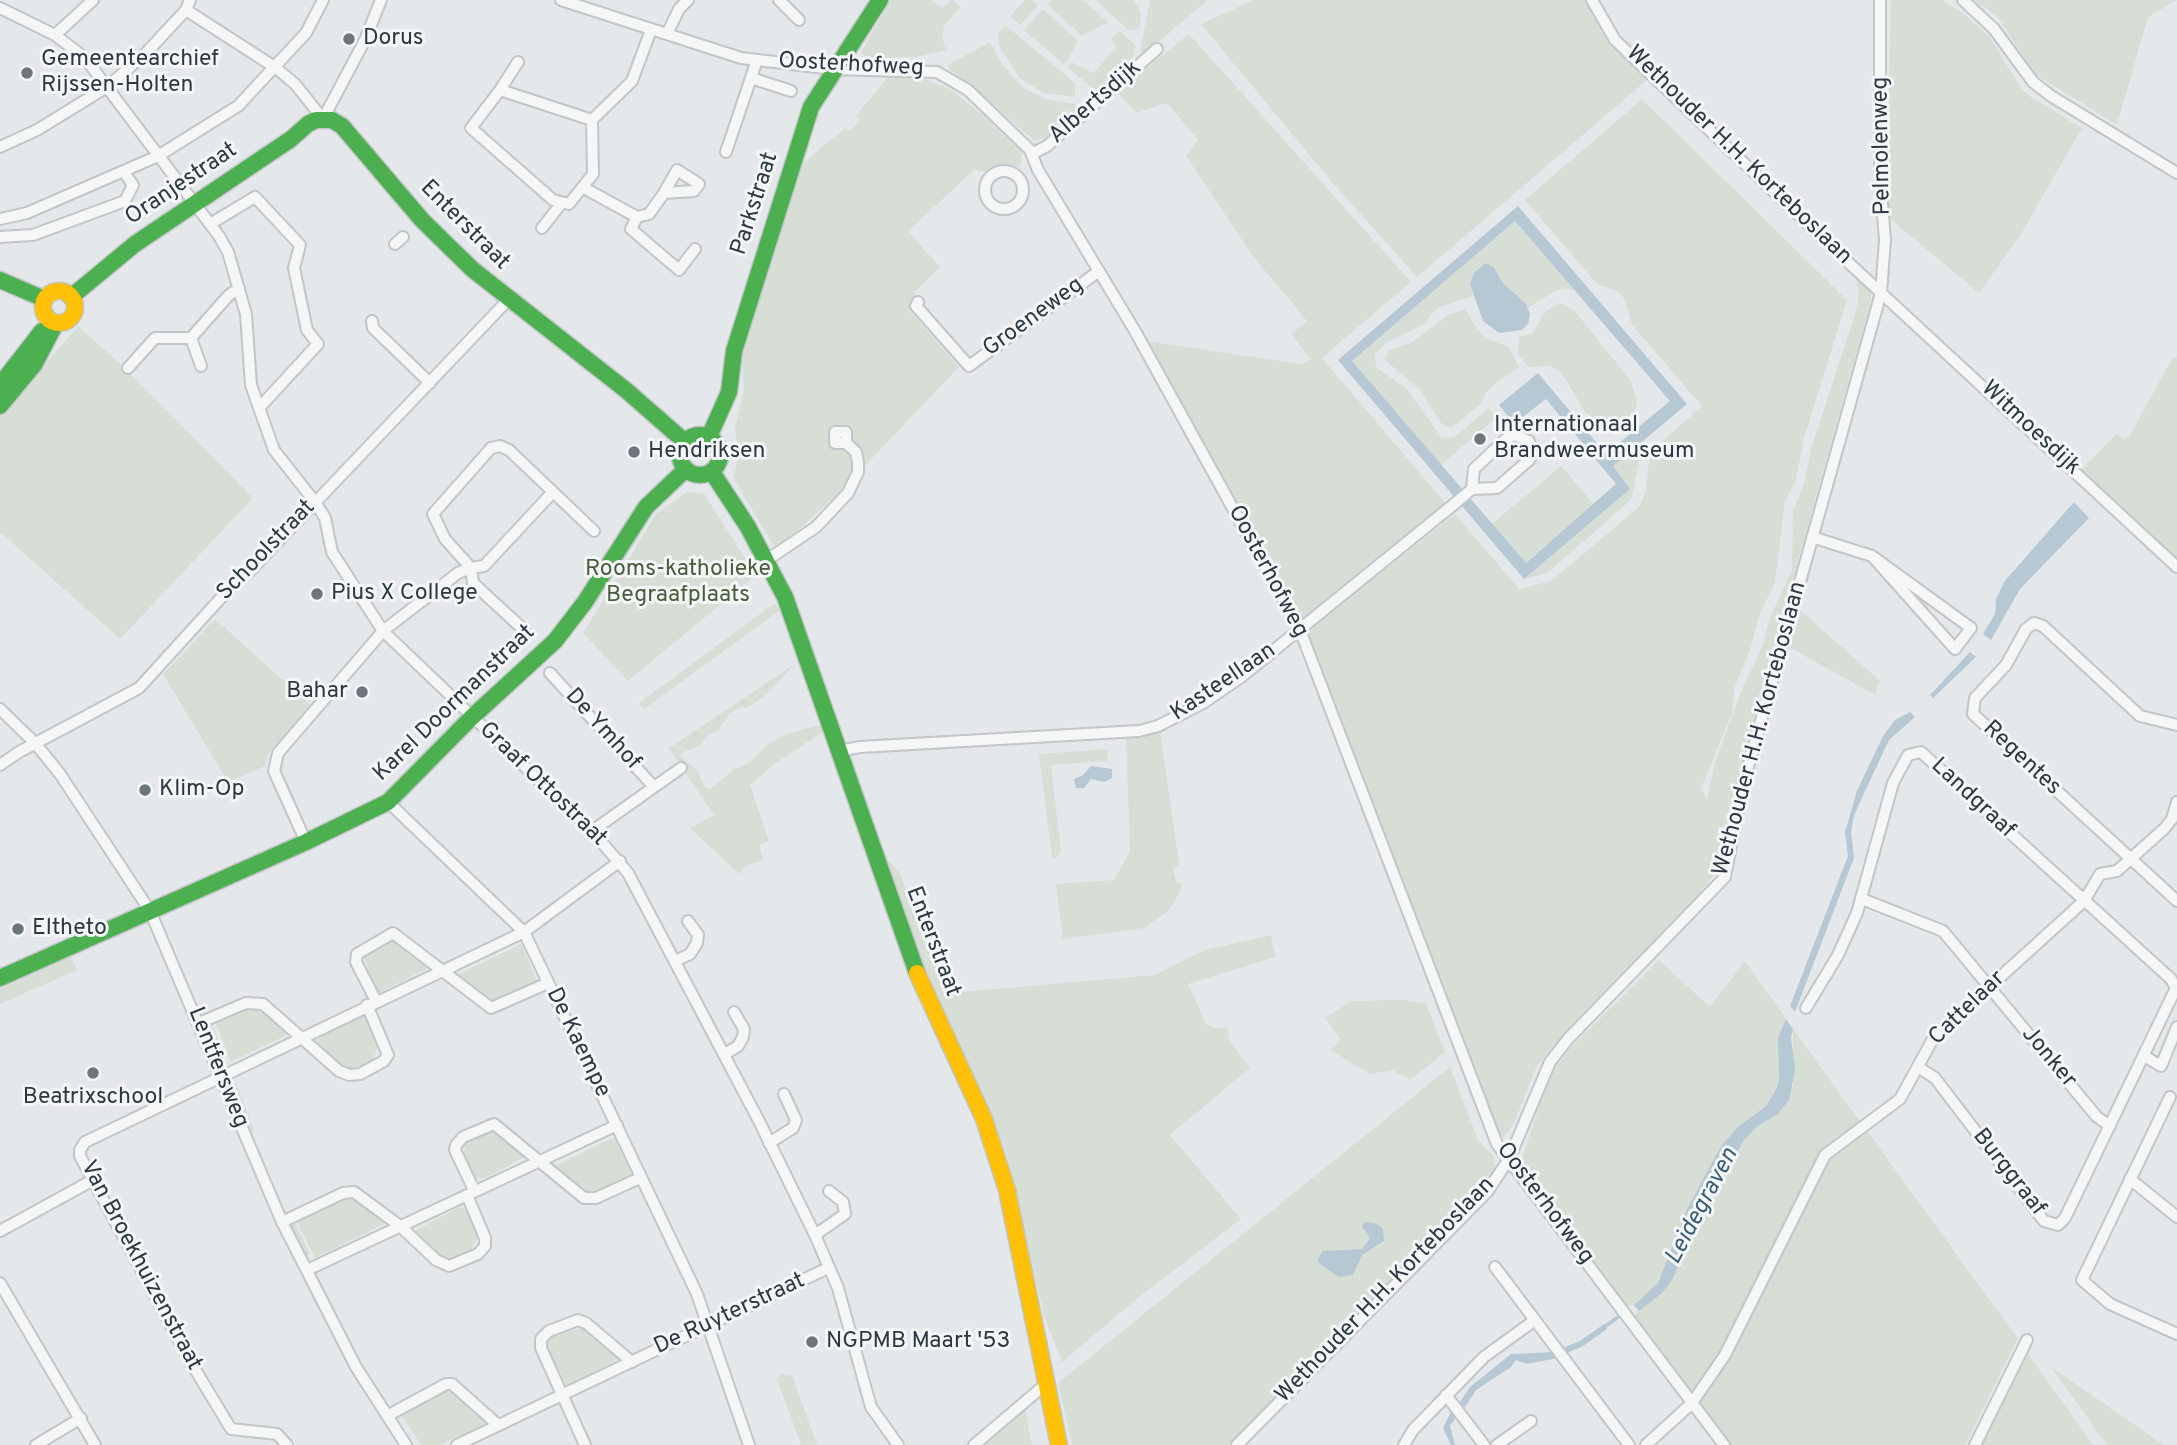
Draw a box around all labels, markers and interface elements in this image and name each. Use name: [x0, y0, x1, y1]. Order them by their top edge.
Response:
place label: Dorus: [363, 25, 424, 53]
marker: Dorus: [341, 31, 357, 47]
street label: Wethouder H.H. Korteboslaan: [1619, 41, 1857, 271]
place label: Gemeentearchief Rijssen-Holten: [41, 46, 219, 100]
street label: Oosterhofweg: [778, 48, 924, 84]
street label: Albertsdijk: [1044, 55, 1148, 151]
marker: Gemeentearchief Rijssen-Holten: [19, 65, 35, 81]
street label: Pelmolenweg: [1868, 76, 1898, 216]
street label: Oranjestraat: [121, 138, 243, 232]
street label: Parkstraat: [726, 149, 786, 259]
street label: Enterstraat: [413, 175, 515, 277]
street label: Groeneweg: [978, 272, 1090, 364]
street label: Witmoesdijk: [1974, 376, 2086, 482]
place label: Internationaal Brandweermuseum: [1494, 412, 1695, 466]
marker: Internationaal Brandweermuseum: [1472, 431, 1488, 447]
place label: Hendriksen: [648, 438, 766, 466]
marker: Hendriksen: [626, 444, 642, 460]
street label: Schoolstraat: [212, 495, 322, 607]
street label: Oosterhofweg: [1221, 501, 1313, 643]
park label: Rooms-katholieke Begraafplaats: [585, 556, 771, 610]
street label: Wethouder H.H. Korteboslaan: [1708, 579, 1814, 879]
place label: Pius X College: [331, 580, 478, 608]
marker: Pius X College: [309, 586, 325, 602]
street label: Karel Doormanstraat: [368, 620, 542, 788]
street label: Kasteellaan: [1166, 638, 1282, 728]
place label: Bahar: [286, 678, 348, 706]
marker: Bahar: [354, 684, 370, 700]
street label: De Ymhof: [558, 684, 646, 776]
street label: Regentes: [1976, 716, 2066, 802]
street label: Graaf Ottostraat: [472, 717, 612, 853]
street label: Landgraaf: [1924, 753, 2020, 845]
place label: Klim-Op: [159, 776, 245, 804]
marker: Klim-Op: [137, 782, 153, 798]
street label: Enterstraat: [898, 883, 966, 1001]
place label: Eltheto: [32, 915, 107, 943]
marker: Eltheto: [10, 921, 26, 937]
street label: Cattelaar: [1924, 966, 2012, 1052]
street label: De Kaempe: [539, 984, 615, 1102]
street label: Lentfersweg: [180, 1004, 254, 1132]
street label: Jonker: [2015, 1022, 2081, 1094]
marker: Beatrixschool: [85, 1065, 101, 1081]
place label: Beatrixschool: [23, 1084, 163, 1112]
street label: Burggraaf: [1965, 1124, 2051, 1222]
street label: Oosterhofweg: [1489, 1138, 1599, 1270]
water label: Leidegraven: [1660, 1144, 1746, 1270]
street label: Van Broekhuizenstraat: [73, 1156, 207, 1376]
street label: Wethouder H.H. Korteboslaan: [1271, 1172, 1501, 1410]
street label: De Ruyterstraat: [650, 1268, 810, 1362]
place label: NGPMB Maart '53: [826, 1328, 1010, 1356]
marker: NGPMB Maart '53: [804, 1334, 820, 1350]

